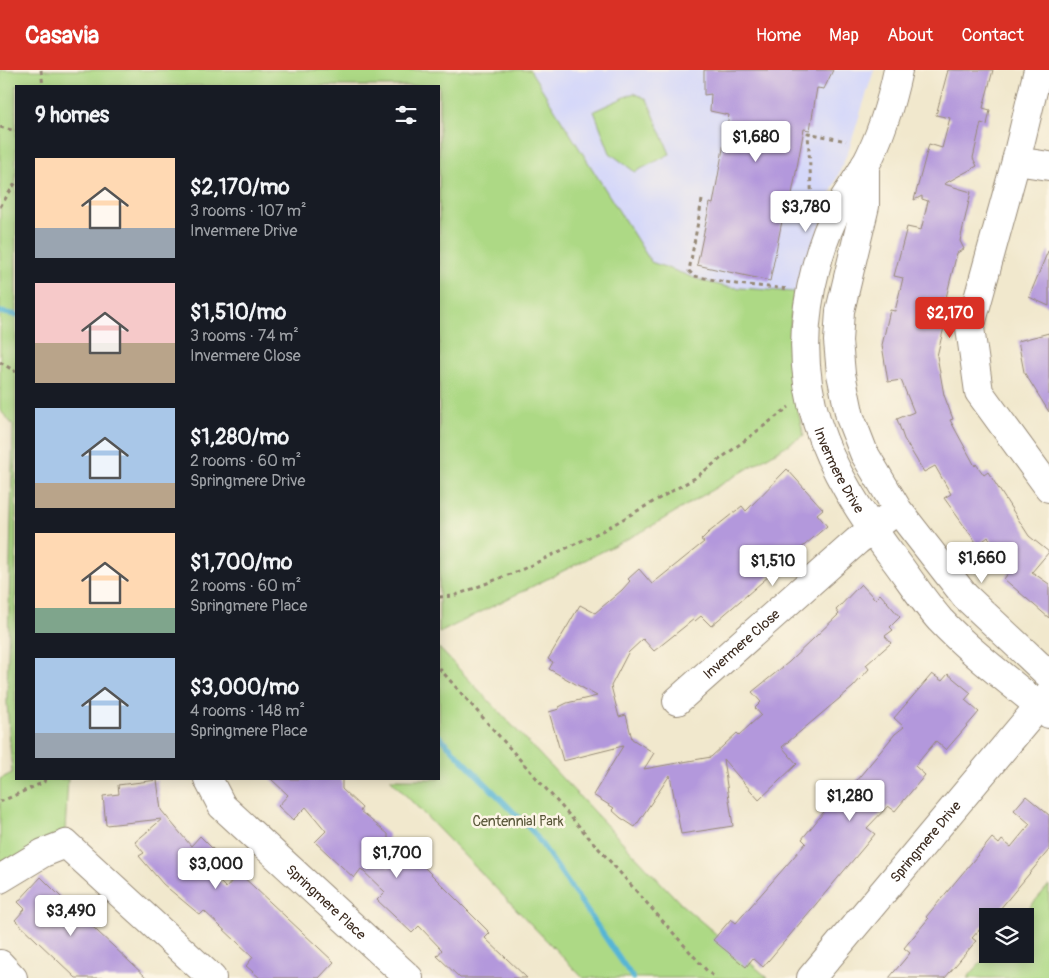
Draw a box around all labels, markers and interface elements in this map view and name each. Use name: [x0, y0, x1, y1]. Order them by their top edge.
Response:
text: Casavia: [25, 21, 99, 50]
text: Home: [756, 24, 801, 47]
text: Map: [829, 24, 859, 47]
text: About: [887, 24, 933, 47]
text: Contact: [961, 24, 1024, 47]
icon: filters: [392, 101, 420, 129]
text: 9 homes: [35, 102, 109, 129]
pin: $1,680: [715, 121, 797, 163]
text: $1,680: [732, 127, 780, 147]
text: $2,170/mo: [190, 174, 290, 201]
icon: home: [75, 178, 135, 238]
pin: $3,780: [765, 190, 847, 233]
text: $3,780: [781, 197, 831, 217]
text: 3 rooms · 107 m²: [190, 201, 307, 221]
text: Invermere Drive: [190, 221, 297, 241]
pin: $2,170: [909, 296, 991, 339]
text: $1,510/mo: [190, 299, 286, 326]
icon: home: [75, 303, 135, 363]
text: $2,170: [926, 303, 974, 323]
text: 3 rooms · 74 m²: [190, 326, 299, 346]
text: Invermere Close: [190, 346, 301, 366]
text: $1,280/mo: [190, 424, 289, 451]
street label: Invermere Drive: [810, 425, 868, 516]
icon: home: [75, 428, 135, 488]
text: 2 rooms · 60 m²: [190, 451, 301, 471]
text: Springmere Drive: [190, 471, 305, 491]
pin: $1,660: [941, 542, 1023, 584]
pin: $1,510: [732, 544, 814, 587]
text: $1,660: [958, 548, 1006, 568]
text: $1,700/mo: [190, 549, 292, 576]
text: $1,510: [751, 551, 795, 571]
icon: home: [75, 553, 135, 613]
text: 2 rooms · 60 m²: [190, 576, 301, 596]
text: Springmere Place: [190, 596, 307, 616]
street label: Invermere Close: [700, 606, 784, 683]
text: $3,000/mo: [190, 674, 299, 701]
icon: home: [75, 678, 135, 738]
text: 4 rooms · 148 m²: [190, 701, 305, 721]
text: Springmere Place: [190, 721, 307, 741]
pin: $1,280: [809, 780, 891, 822]
text: $1,280: [827, 786, 873, 806]
street label: Springmere Drive: [887, 798, 965, 886]
park label: Centennial Park: [472, 813, 564, 830]
pin: $1,700: [356, 836, 438, 879]
text: $1,700: [372, 843, 422, 863]
pin: $3,000: [175, 848, 257, 890]
text: $3,000: [189, 854, 243, 874]
street label: Springmere Place: [282, 861, 370, 943]
pin: $3,490: [30, 894, 112, 937]
text: $3,490: [46, 901, 96, 921]
map controls: [979, 908, 1034, 963]
button: layers: [979, 908, 1034, 963]

